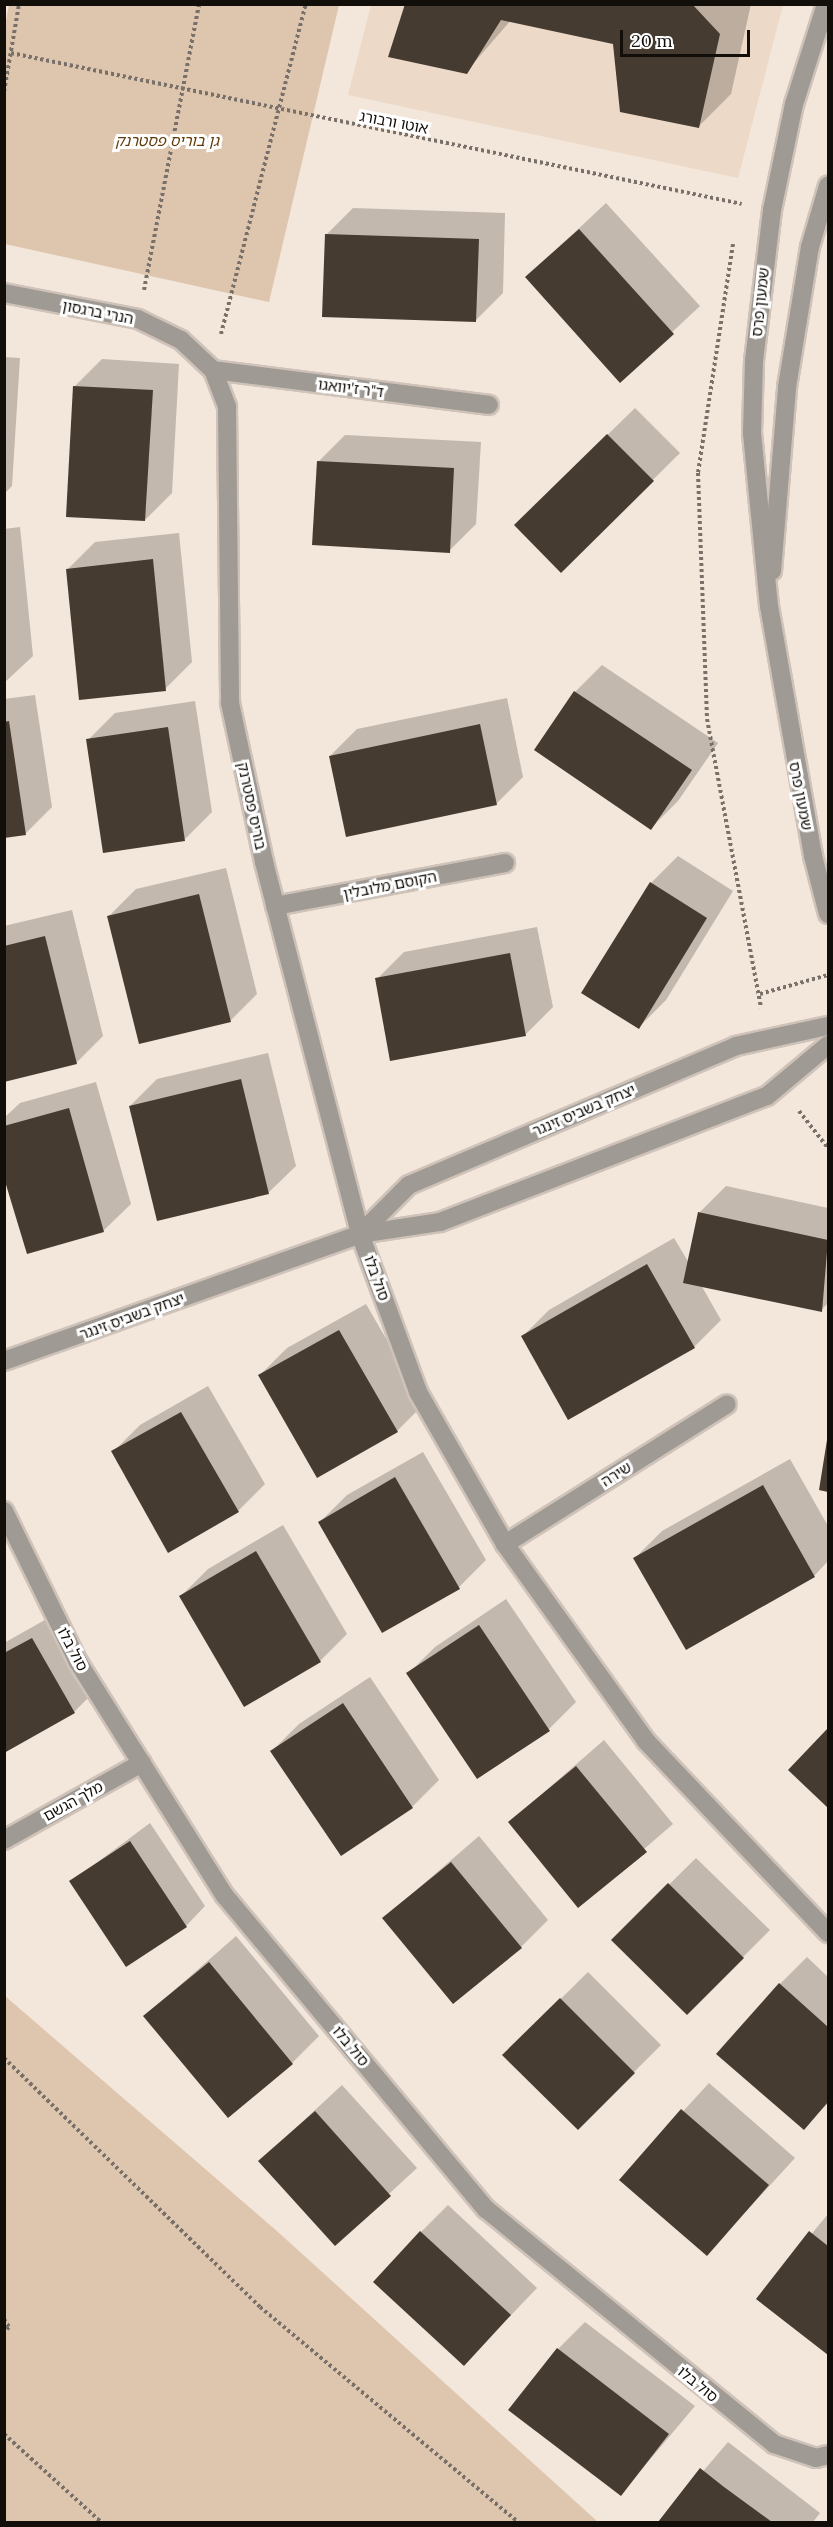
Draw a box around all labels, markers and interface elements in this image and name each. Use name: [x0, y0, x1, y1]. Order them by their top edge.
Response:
scale bar: [623, 18, 754, 56]
text: 20 m: [631, 29, 673, 52]
street label: אוטו ורבורג: [358, 107, 430, 137]
park label: גן בוריס פסטרנק: [115, 132, 219, 150]
street label: שמעון פרס: [747, 267, 773, 337]
street label: הנרי ברגסון: [61, 296, 135, 328]
street label: ד"ר ז'יוואגו: [317, 375, 385, 401]
street label: בוריס פסטרנק: [234, 760, 270, 852]
street label: שמעון פרס: [786, 760, 816, 832]
street label: הקוסם מלובלין: [342, 867, 438, 903]
street label: יצחק בשביס זינגר: [530, 1080, 638, 1140]
street label: סול בלו: [361, 1253, 393, 1303]
street label: יצחק בשביס זינגר: [77, 1289, 187, 1343]
street label: שירה: [598, 1458, 634, 1490]
street label: סול בלו: [54, 1624, 92, 1674]
street label: מלך הגשם: [40, 1777, 106, 1825]
street label: סול בלו: [329, 2022, 373, 2070]
street label: סול בלו: [674, 2362, 722, 2406]

